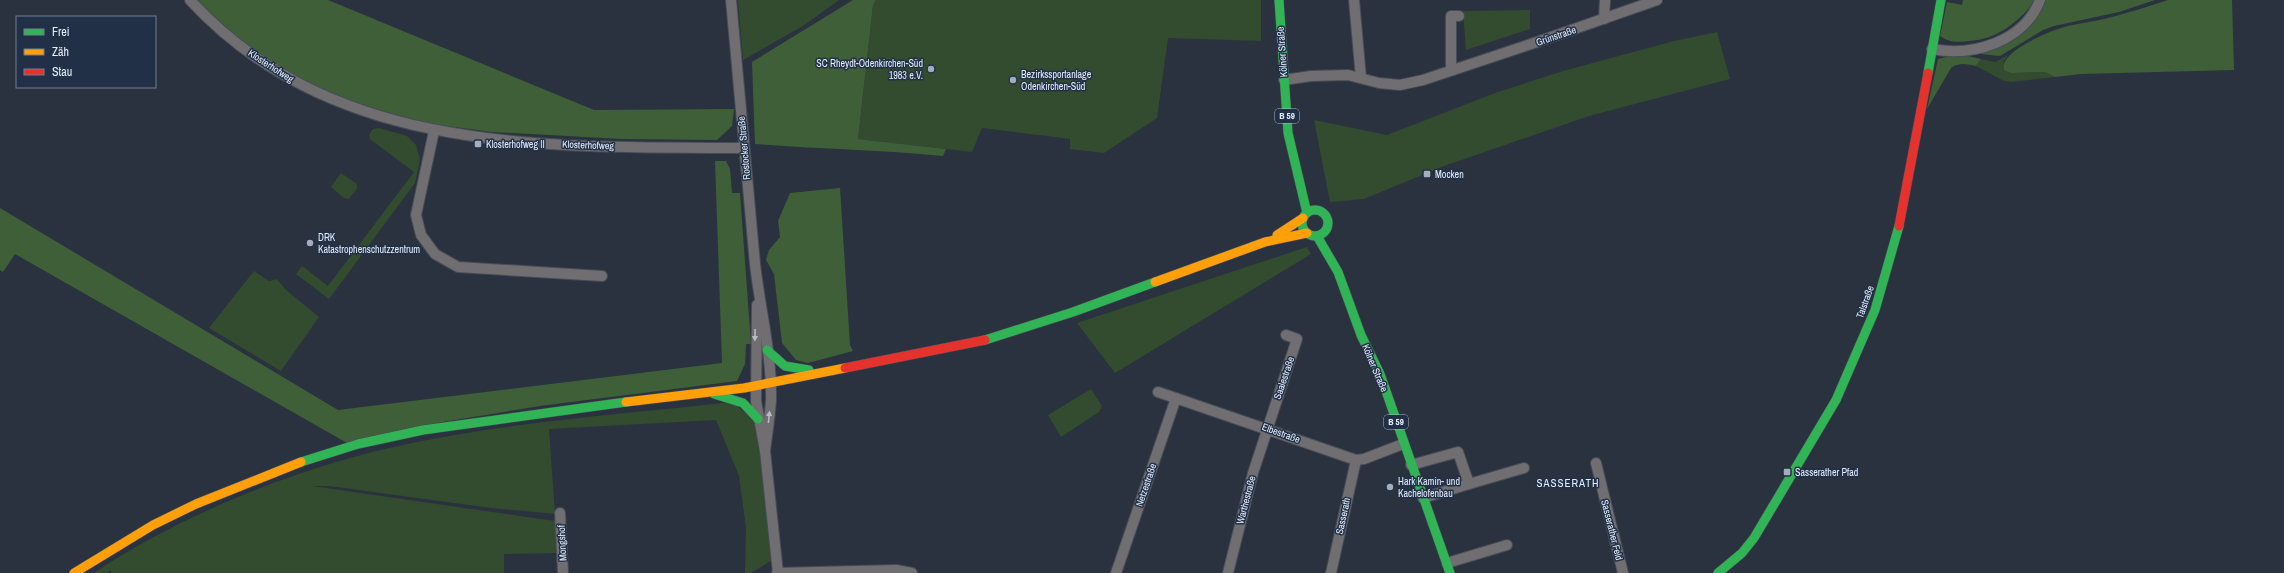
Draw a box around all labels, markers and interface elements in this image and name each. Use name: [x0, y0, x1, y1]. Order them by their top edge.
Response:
legend: [16, 16, 156, 88]
street label: Grünstraße: [1534, 23, 1578, 49]
text: Frei: [52, 24, 70, 40]
street label: Kölner Straße: [1274, 26, 1290, 78]
text: Zäh: [52, 44, 69, 60]
street label: Klosterhofweg: [246, 46, 297, 86]
place label: SC Rheydt-Odenkirchen-Süd 1983 e.V.: [816, 57, 923, 82]
text: Stau: [52, 64, 72, 80]
marker: SC Rheydt-Odenkirchen-Süd 1983 e.V.: [926, 64, 936, 74]
place label: Bezirkssportanlage Odenkirchen-Süd: [1021, 68, 1092, 93]
marker: Bezirkssportanlage Odenkirchen-Süd: [1008, 75, 1018, 85]
road number: B 59: [1275, 109, 1299, 123]
street label: Rostocker Straße: [735, 115, 753, 180]
place label: Klosterhofweg II: [486, 138, 545, 151]
street label: Klosterhofweg: [562, 138, 615, 152]
marker: Klosterhofweg II: [473, 139, 483, 149]
place label: Mocken: [1435, 168, 1464, 181]
marker: Mocken: [1422, 169, 1432, 179]
place label: DRK Katastrophenschutzzentrum: [318, 231, 420, 256]
marker: DRK Katastrophenschutzzentrum: [305, 238, 315, 248]
street label: Talstraße: [1853, 283, 1877, 320]
one-way arrow: [752, 329, 759, 341]
street label: Kölner Straße: [1359, 342, 1391, 394]
street label: Saalestraße: [1271, 355, 1297, 401]
one-way arrow: [766, 411, 772, 423]
road number: B 59: [1384, 415, 1408, 429]
street label: Elbestraße: [1260, 420, 1302, 446]
street label: Netzestraße: [1133, 461, 1160, 508]
place label: Sasserather Pfad: [1795, 466, 1858, 479]
marker: Sasserather Pfad: [1782, 467, 1792, 477]
street label: Warthestraße: [1233, 474, 1259, 526]
place label: Hark Kamin- und Kachelofenbau: [1398, 475, 1460, 500]
district label: SASSERATH: [1537, 476, 1599, 490]
marker: Hark Kamin- und Kachelofenbau: [1385, 482, 1395, 492]
street label: Sasserath: [1333, 497, 1353, 535]
street label: Sasserather Feld: [1598, 498, 1626, 562]
street label: Mongshof: [555, 524, 569, 561]

